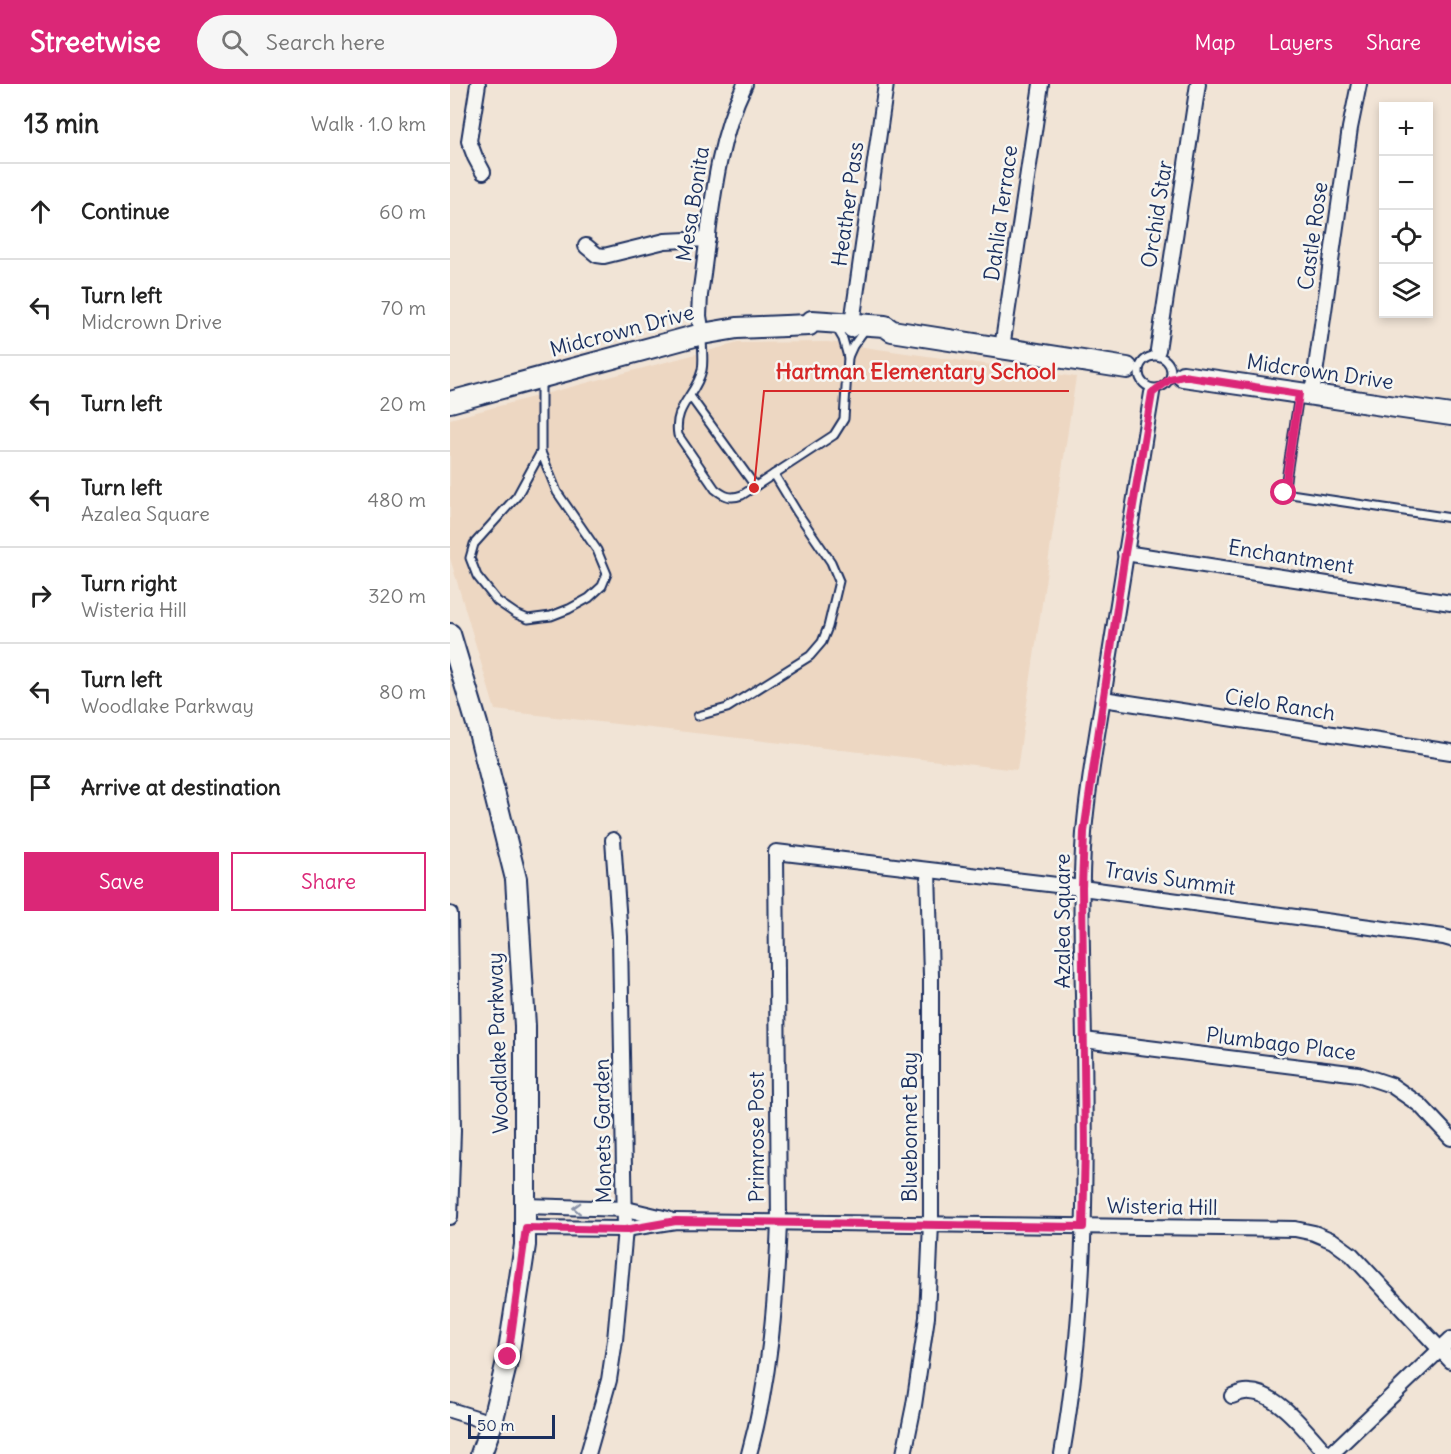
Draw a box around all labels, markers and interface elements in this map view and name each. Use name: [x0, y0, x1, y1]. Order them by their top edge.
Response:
search box: [197, 15, 617, 69]
text: Streetwise: [30, 24, 161, 60]
icon: search: [218, 26, 251, 59]
text: Search here: [266, 28, 385, 56]
text: Map: [1195, 29, 1235, 56]
text: Layers: [1268, 29, 1333, 56]
text: Share: [1366, 29, 1421, 56]
map controls: [1379, 102, 1433, 318]
button: +: [1379, 102, 1433, 156]
text: 13 min: [24, 107, 99, 140]
text: Walk · 1.0 km: [311, 111, 426, 136]
street label: Heather Pass: [825, 140, 870, 268]
street label: Dahlia Terrace: [978, 143, 1023, 282]
street label: Mesa Bonita: [670, 144, 715, 263]
button: −: [1379, 156, 1433, 210]
street label: Orchid Star: [1135, 158, 1178, 270]
street label: Castle Rose: [1292, 180, 1333, 292]
icon: ahead: [24, 195, 57, 228]
text: Continue: [81, 197, 170, 225]
text: 60 m: [379, 199, 426, 224]
button: locate: [1379, 210, 1433, 264]
button: layers: [1379, 264, 1433, 318]
text: Turn left: [81, 281, 162, 309]
icon: left: [24, 291, 57, 324]
text: 70 m: [381, 295, 426, 320]
street label: Midcrown Drive: [547, 298, 697, 363]
text: Midcrown Drive: [81, 309, 222, 334]
street label: Midcrown Drive: [1245, 348, 1395, 395]
callout: Hartman Elementary School: [764, 351, 1069, 391]
text: Hartman Elementary School: [776, 357, 1056, 385]
icon: left: [24, 387, 57, 420]
text: Turn left: [81, 389, 162, 417]
text: 20 m: [380, 391, 426, 416]
text: Turn left: [81, 473, 162, 501]
route start: [1270, 479, 1296, 505]
icon: left: [24, 483, 57, 516]
text: 480 m: [367, 487, 426, 512]
text: Azalea Square: [81, 501, 210, 526]
street label: Enchantment: [1226, 533, 1356, 580]
text: Turn right: [81, 569, 177, 597]
icon: right: [24, 579, 57, 612]
text: 320 m: [368, 583, 426, 608]
text: Wisteria Hill: [81, 597, 187, 622]
text: Turn left: [81, 665, 162, 693]
icon: left: [24, 675, 57, 708]
text: 80 m: [379, 679, 426, 704]
street label: Cielo Ranch: [1223, 682, 1337, 727]
text: Woodlake Parkway: [81, 693, 254, 718]
icon: arrive: [24, 771, 57, 804]
text: Arrive at destination: [81, 773, 281, 801]
button: Save: [24, 852, 219, 911]
button: Share: [231, 852, 426, 911]
street label: Azalea Square: [1049, 853, 1076, 989]
street label: Travis Summit: [1103, 856, 1237, 901]
street label: Woodlake Parkway: [481, 952, 514, 1134]
street label: Plumbago Place: [1205, 1021, 1358, 1066]
street label: Bluebonnet Bay: [896, 1052, 923, 1202]
street label: Monets Garden: [588, 1058, 617, 1204]
street label: Primrose Post: [743, 1072, 770, 1202]
street label: Wisteria Hill: [1106, 1192, 1218, 1221]
one-way arrow: [572, 1201, 581, 1214]
route end: [494, 1343, 520, 1369]
scale bar: [468, 1412, 555, 1440]
text: 50 m: [477, 1415, 515, 1435]

